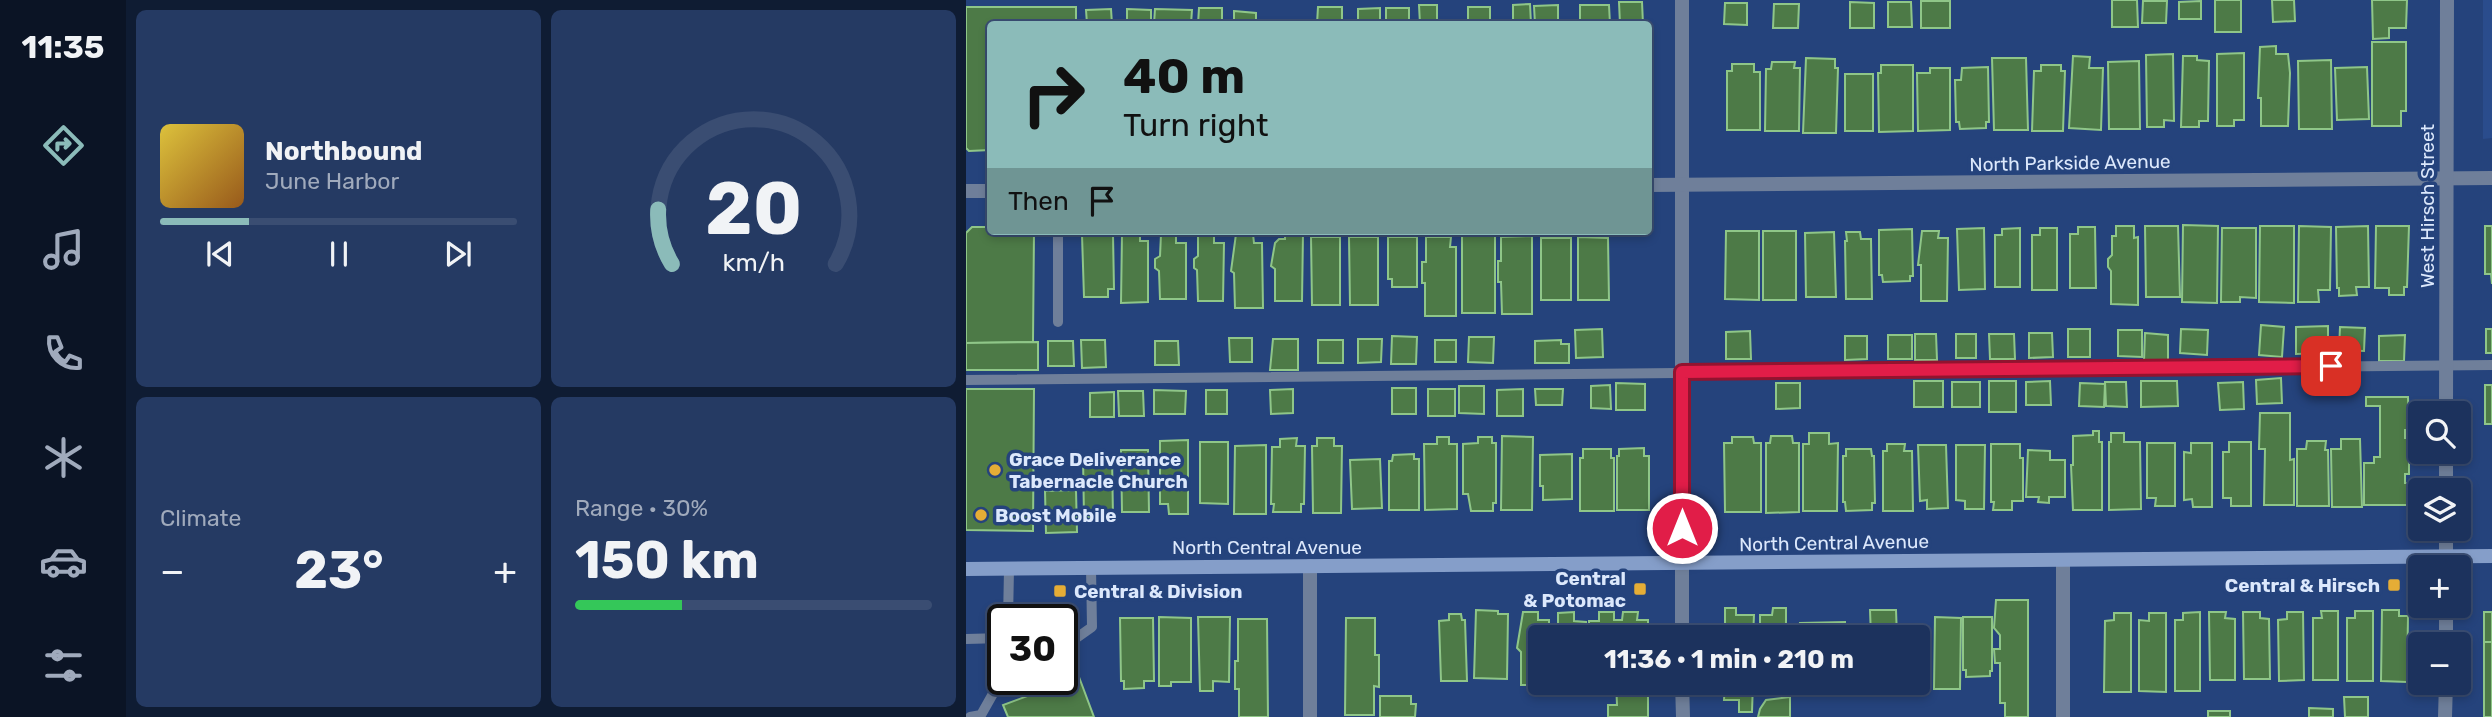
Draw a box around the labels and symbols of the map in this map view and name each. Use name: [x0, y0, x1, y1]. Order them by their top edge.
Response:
street label: West Hirsch Street: [2416, 123, 2439, 288]
street label: North Parkside Avenue: [1969, 150, 2171, 176]
pin: [2301, 336, 2361, 396]
place label: Grace Deliverance Tabernacle Church: [1009, 448, 1188, 493]
marker: Grace Deliverance Tabernacle Church: [987, 462, 1003, 478]
position arrow: [1645, 491, 1719, 565]
place label: Boost Mobile: [995, 504, 1116, 527]
marker: Boost Mobile: [973, 507, 989, 523]
street label: North Central Avenue: [1739, 530, 1929, 556]
street label: North Central Avenue: [1172, 536, 1362, 559]
place label: Central & Potomac: [1523, 567, 1626, 612]
place label: Central & Hirsch: [2225, 574, 2380, 597]
marker: Central & Hirsch: [2386, 577, 2402, 593]
place label: Central & Division: [1074, 580, 1242, 603]
marker: Central & Potomac: [1632, 581, 1648, 597]
marker: Central & Division: [1052, 583, 1068, 599]
speed limit sign: 30: [987, 604, 1078, 695]

